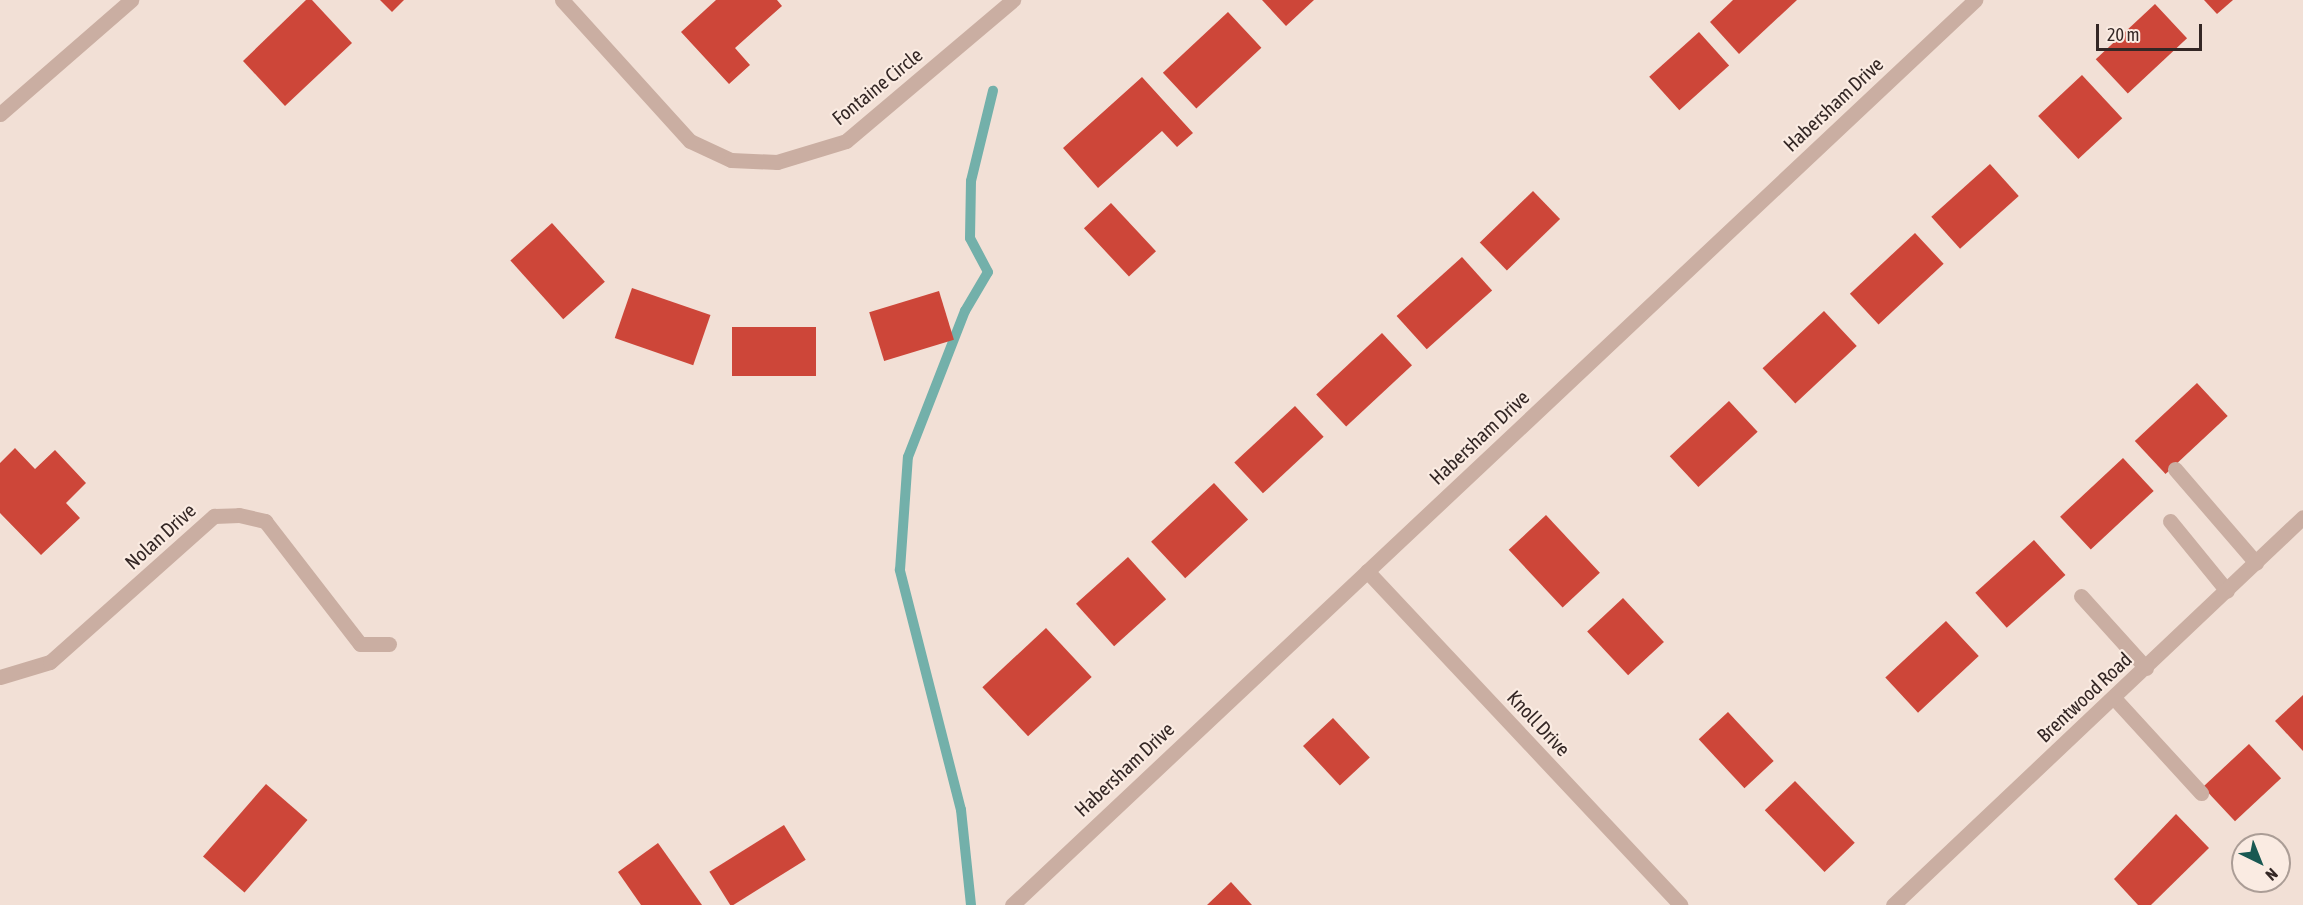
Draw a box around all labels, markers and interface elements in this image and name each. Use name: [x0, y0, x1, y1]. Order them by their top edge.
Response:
scale bar: [2099, 12, 2206, 50]
text: 20 m: [2107, 24, 2139, 45]
street label: Fontaine Circle: [827, 42, 927, 130]
street label: Habersham Drive: [1778, 52, 1888, 156]
street label: Habersham Drive: [1424, 385, 1534, 489]
street label: Nolan Drive: [120, 498, 200, 574]
street label: Brentwood Road: [2032, 647, 2136, 747]
street label: Knoll Drive: [1503, 685, 1575, 761]
street label: Habersham Drive: [1069, 717, 1179, 821]
north arrow: [2231, 833, 2291, 893]
text: N: [2262, 865, 2282, 885]

